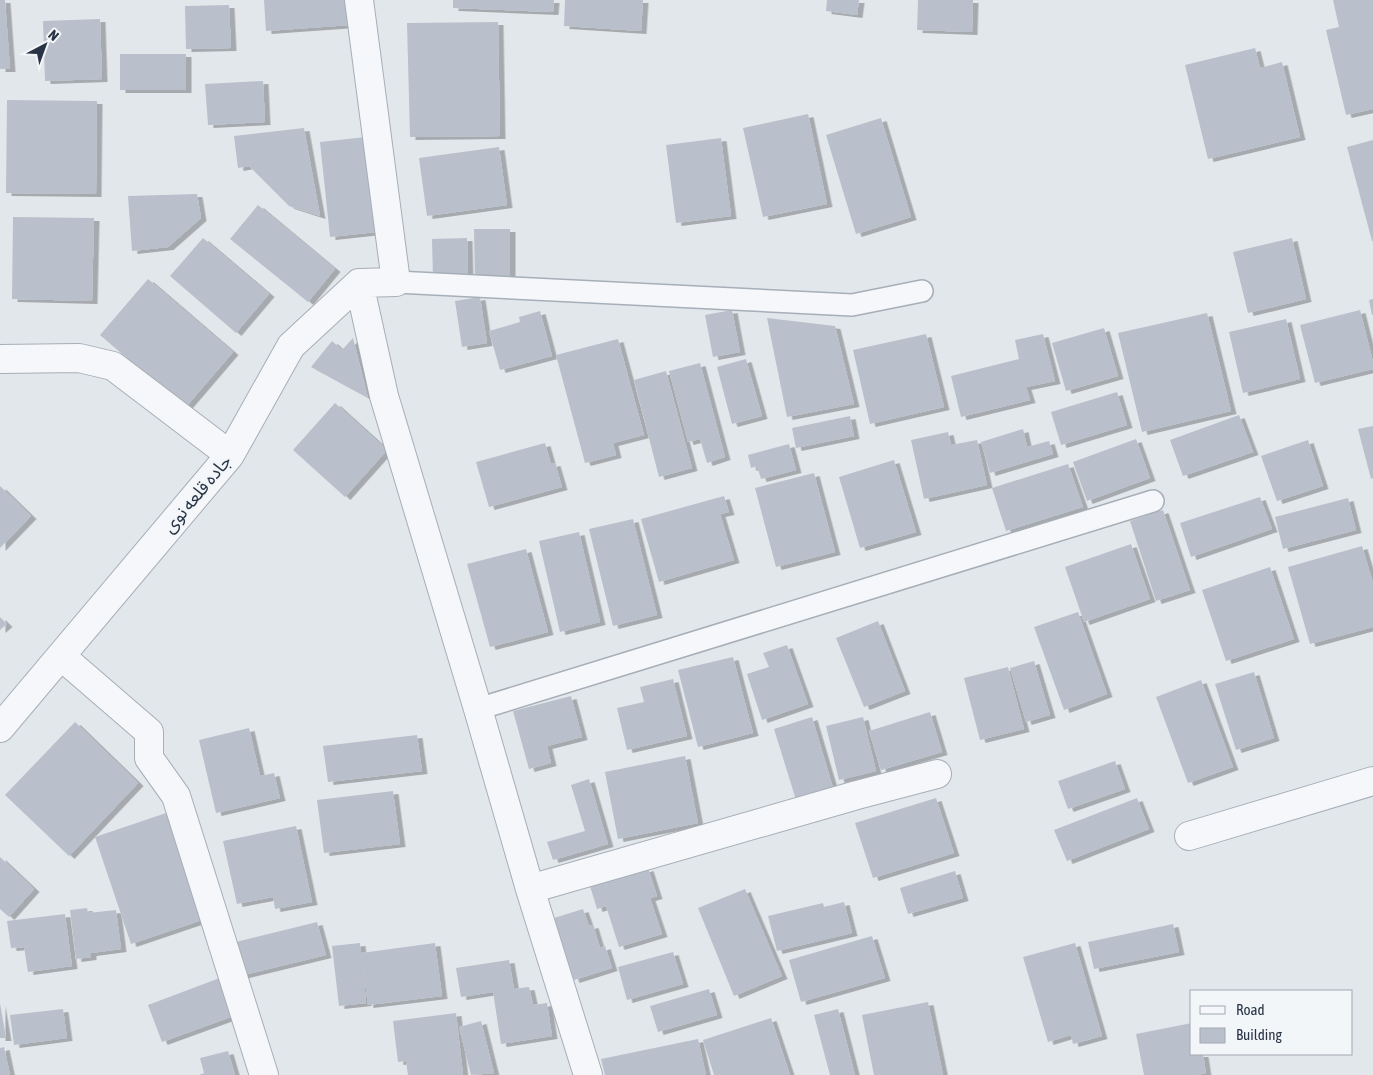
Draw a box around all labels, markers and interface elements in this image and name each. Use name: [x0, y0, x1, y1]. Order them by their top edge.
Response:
north arrow: [20, 20, 70, 70]
text: N: [45, 26, 62, 44]
street label: جاده قلعه نوی: [158, 450, 236, 538]
legend: [1190, 990, 1353, 1055]
text: Road: [1236, 1001, 1265, 1018]
text: Building: [1236, 1026, 1282, 1043]

